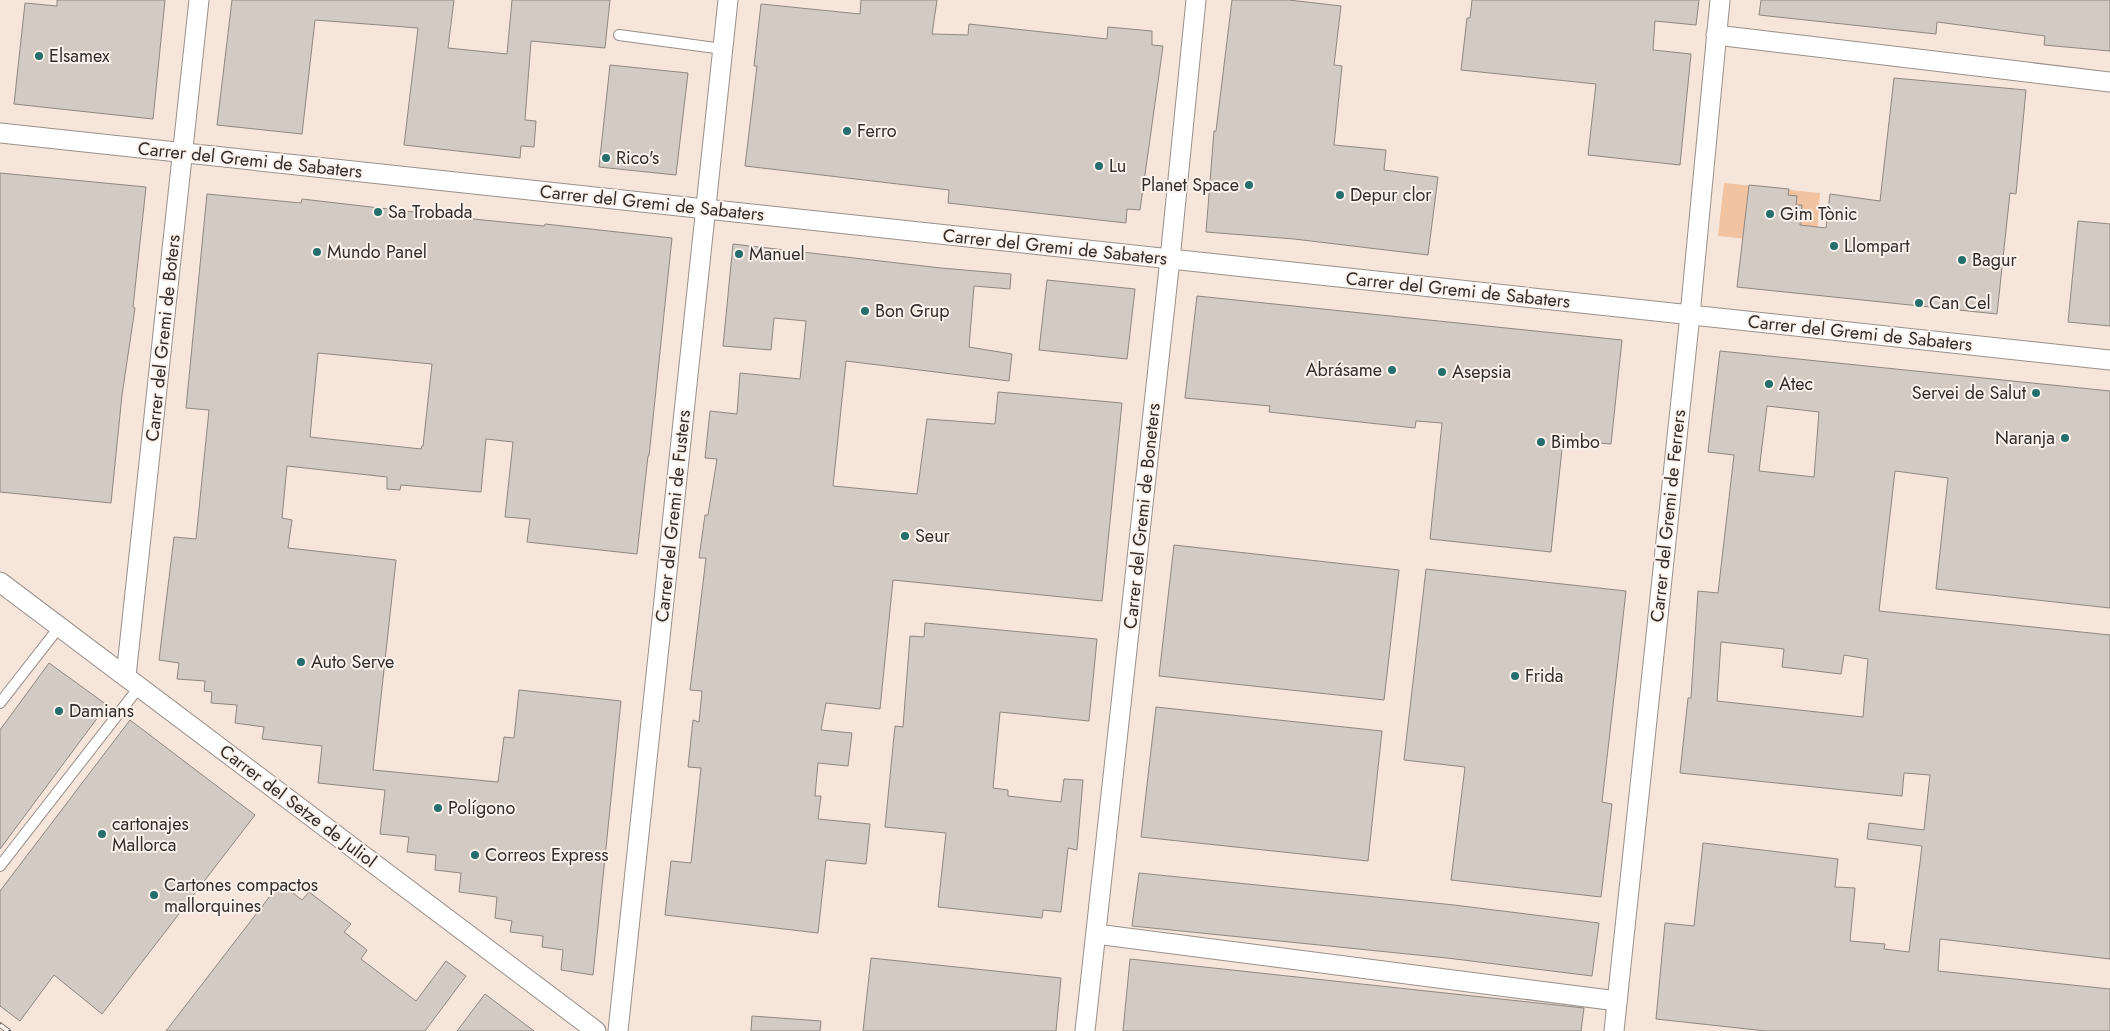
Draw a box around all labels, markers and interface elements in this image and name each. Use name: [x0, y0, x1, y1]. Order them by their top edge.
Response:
place label: Elsamex: [49, 43, 110, 69]
marker: Elsamex: [33, 50, 45, 62]
place label: Ferro: [857, 118, 897, 144]
marker: Ferro: [841, 125, 853, 137]
street label: Carrer del Gremi de Sabaters: [136, 135, 364, 185]
place label: Rico's: [616, 145, 659, 171]
marker: Rico's: [600, 152, 612, 164]
place label: Lu: [1109, 153, 1126, 179]
marker: Lu: [1093, 160, 1105, 172]
place label: Planet Space: [1141, 172, 1239, 198]
street label: Carrer del Gremi de Sabaters: [538, 178, 766, 228]
marker: Planet Space: [1243, 179, 1255, 191]
place label: Depur clor: [1350, 182, 1432, 208]
marker: Depur clor: [1334, 189, 1346, 201]
place label: Sa Trobada: [388, 199, 472, 225]
place label: Gim Tònic: [1780, 201, 1857, 227]
marker: Sa Trobada: [372, 206, 384, 218]
marker: Gim Tònic: [1764, 208, 1776, 220]
street label: Carrer del Gremi de Sabaters: [941, 222, 1169, 272]
street label: Carrer del Gremi de Boters: [139, 233, 187, 443]
place label: Llompart: [1844, 233, 1910, 259]
place label: Mundo Panel: [327, 239, 427, 265]
marker: Llompart: [1828, 240, 1840, 252]
place label: Manuel: [749, 241, 805, 267]
marker: Mundo Panel: [311, 246, 323, 258]
place label: Bagur: [1972, 247, 2017, 273]
marker: Manuel: [733, 248, 745, 260]
marker: Bagur: [1956, 254, 1968, 266]
street label: Carrer del Gremi de Sabaters: [1344, 265, 1572, 315]
place label: Can Cel: [1929, 290, 1991, 316]
marker: Can Cel: [1913, 297, 1925, 309]
place label: Bon Grup: [875, 298, 950, 324]
marker: Bon Grup: [859, 305, 871, 317]
street label: Carrer del Gremi de Sabaters: [1746, 308, 1974, 358]
place label: Abrásame: [1306, 357, 1382, 383]
place label: Asepsia: [1452, 359, 1511, 385]
marker: Abrásame: [1386, 364, 1398, 376]
marker: Asepsia: [1436, 366, 1448, 378]
place label: Atec: [1779, 371, 1813, 397]
marker: Atec: [1763, 378, 1775, 390]
place label: Servei de Salut: [1912, 380, 2027, 406]
marker: Servei de Salut: [2030, 387, 2042, 399]
street label: Carrer del Gremi de Boneters: [1117, 402, 1167, 630]
street label: Carrer del Gremi de Fusters: [649, 408, 697, 624]
street label: Carrer del Gremi de Ferrers: [1644, 408, 1692, 624]
place label: Naranja: [1995, 425, 2055, 451]
place label: Bimbo: [1551, 429, 1600, 455]
marker: Naranja: [2059, 432, 2071, 444]
marker: Bimbo: [1535, 436, 1547, 448]
place label: Seur: [915, 523, 951, 549]
marker: Seur: [899, 530, 911, 542]
place label: Auto Serve: [311, 649, 394, 675]
marker: Auto Serve: [295, 656, 307, 668]
place label: Frida: [1525, 663, 1563, 689]
marker: Frida: [1509, 670, 1521, 682]
place label: Damians: [69, 698, 134, 724]
marker: Damians: [53, 705, 65, 717]
street label: Carrer del Setze de Juliol: [214, 738, 382, 874]
place label: Polígono: [448, 795, 516, 821]
marker: Polígono: [432, 802, 444, 814]
place label: cartonajes Mallorca: [112, 811, 189, 858]
marker: cartonajes Mallorca: [96, 828, 108, 840]
place label: Correos Express: [485, 842, 608, 868]
marker: Correos Express: [469, 849, 481, 861]
place label: Cartones compactos mallorquines: [164, 872, 318, 919]
marker: Cartones compactos mallorquines: [148, 889, 160, 901]

